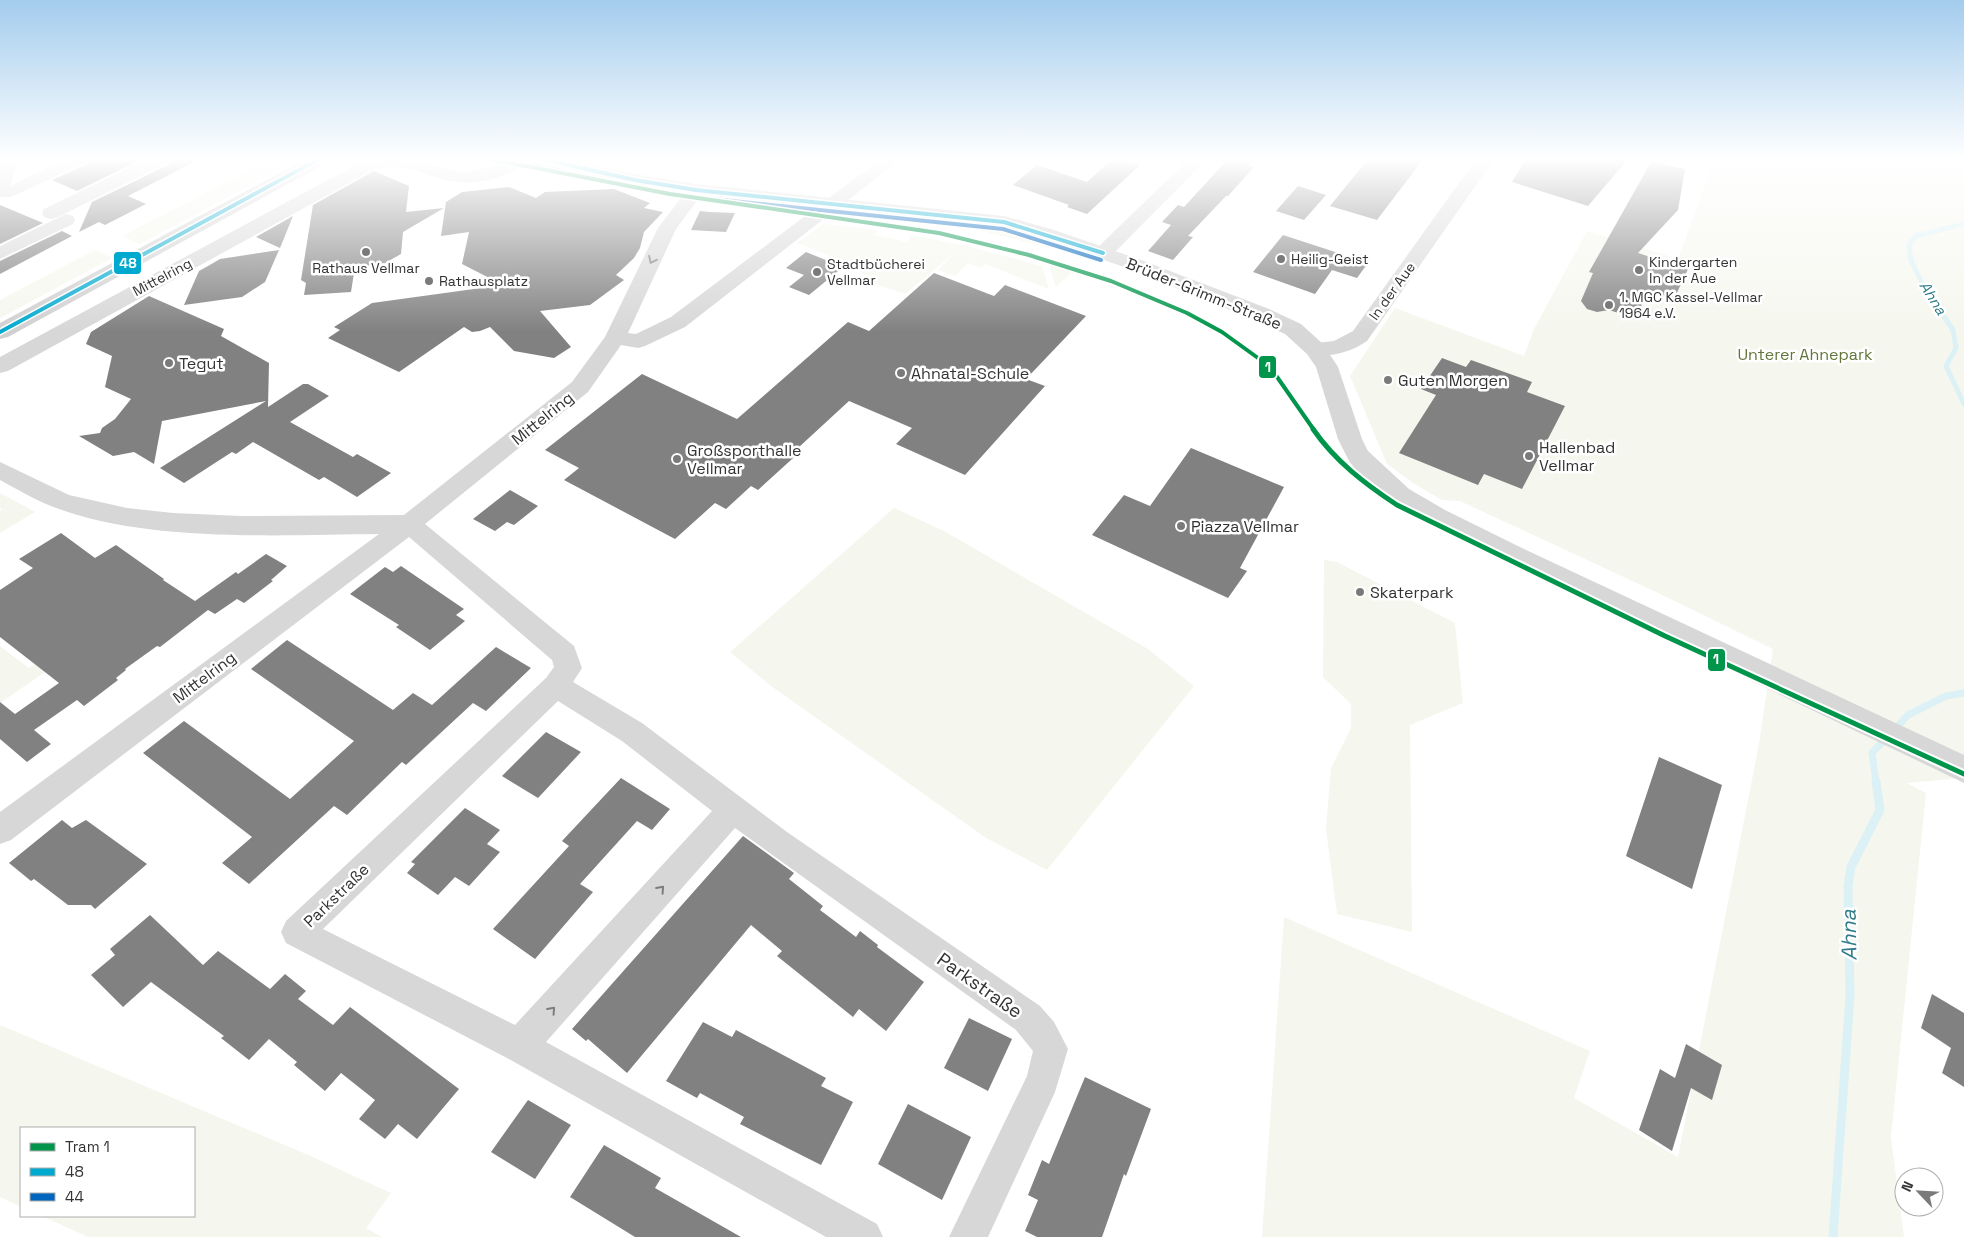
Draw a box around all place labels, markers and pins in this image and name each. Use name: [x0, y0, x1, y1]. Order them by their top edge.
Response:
marker: Rathaus Vellmar: [360, 246, 372, 258]
place label: Heilig-Geist: [1291, 250, 1369, 268]
marker: Heilig-Geist: [1275, 253, 1287, 265]
place label: Kindergarten In der Aue: [1649, 253, 1737, 287]
place label: Stadtbücherei Vellmar: [827, 255, 925, 289]
place label: Rathaus Vellmar: [312, 259, 420, 277]
marker: Kindergarten In der Aue: [1633, 264, 1645, 276]
marker: Stadtbücherei Vellmar: [811, 266, 823, 278]
place label: Rathausplatz: [439, 272, 528, 290]
marker: Rathausplatz: [423, 275, 435, 287]
place label: 1. MGC Kassel-Vellmar 1964 e.V.: [1619, 288, 1763, 322]
marker: 1. MGC Kassel-Vellmar 1964 e.V.: [1603, 299, 1615, 311]
place label: Tegut: [179, 353, 224, 374]
marker: Tegut: [163, 357, 175, 369]
place label: Ahnatal-Schule: [911, 363, 1029, 384]
marker: Ahnatal-Schule: [895, 367, 907, 379]
place label: Guten Morgen: [1398, 370, 1508, 391]
marker: Guten Morgen: [1382, 374, 1394, 386]
place label: Hallenbad Vellmar: [1539, 437, 1615, 476]
place label: Großsporthalle Vellmar: [687, 440, 802, 479]
marker: Hallenbad Vellmar: [1523, 450, 1535, 462]
marker: Großsporthalle Vellmar: [671, 453, 683, 465]
place label: Piazza Vellmar: [1191, 516, 1299, 537]
marker: Piazza Vellmar: [1175, 520, 1187, 532]
place label: Skaterpark: [1370, 582, 1454, 603]
marker: Skaterpark: [1354, 586, 1366, 598]

